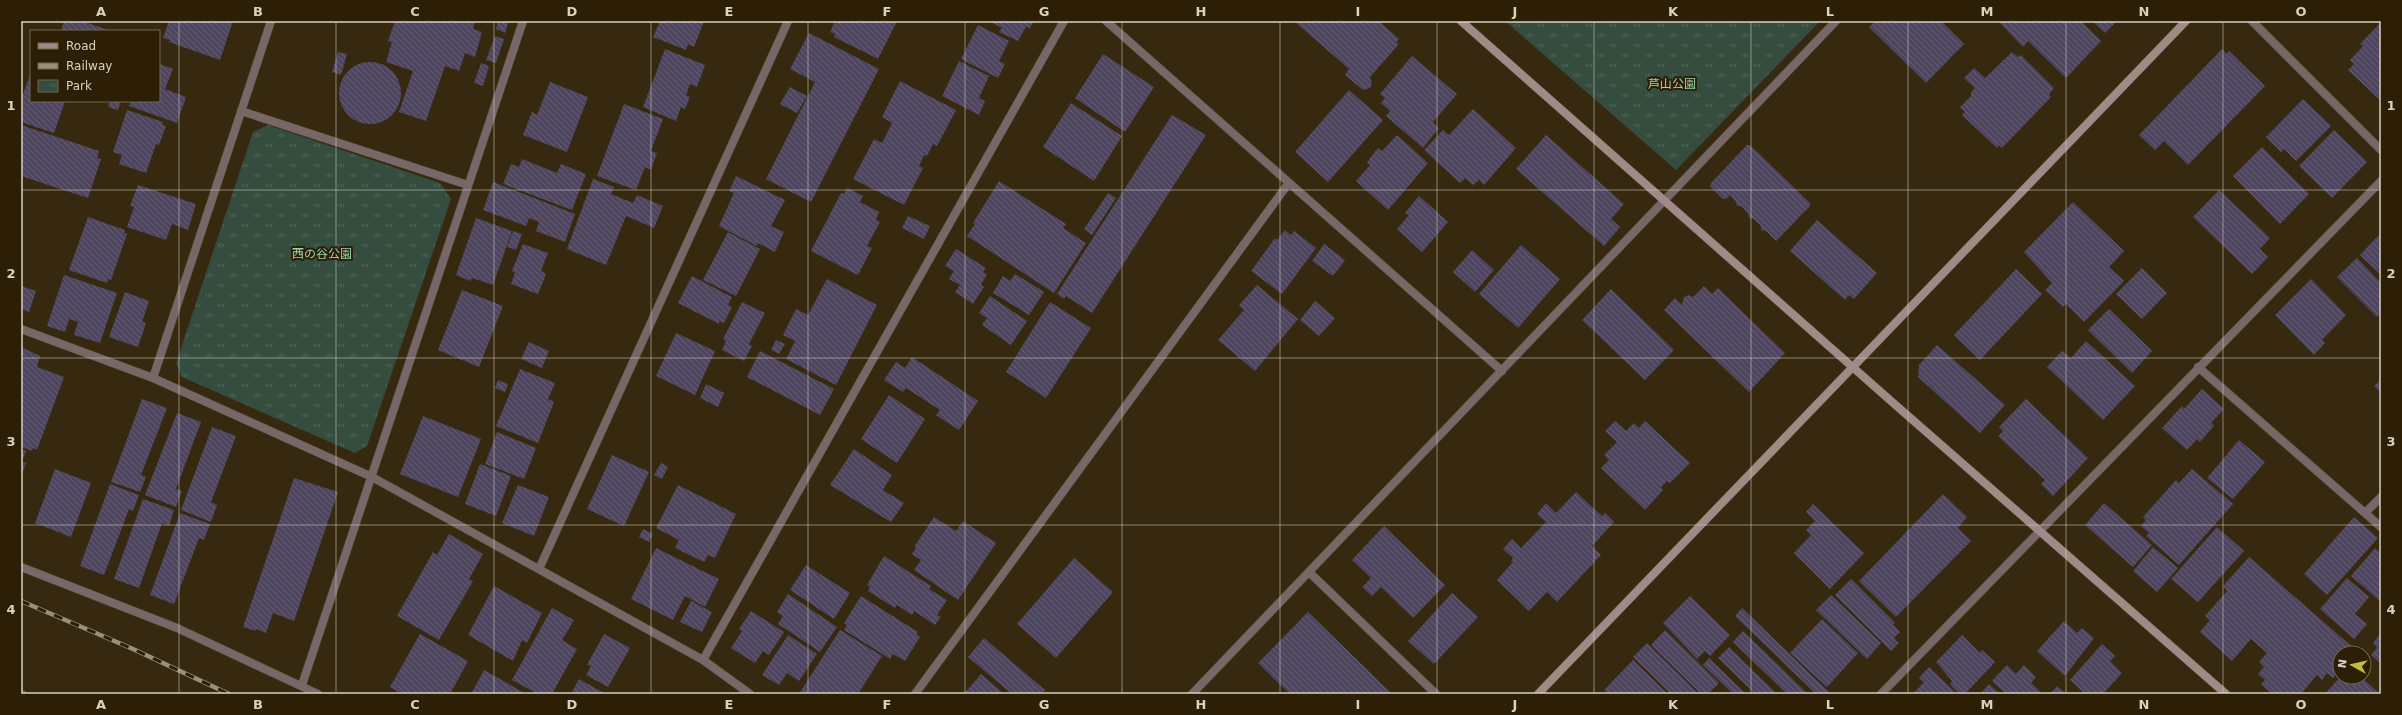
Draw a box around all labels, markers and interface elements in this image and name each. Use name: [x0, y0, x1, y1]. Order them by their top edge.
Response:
text: A: [96, 4, 106, 19]
text: B: [253, 4, 263, 19]
text: C: [410, 4, 420, 19]
text: D: [567, 4, 578, 19]
text: E: [725, 4, 733, 19]
text: F: [883, 4, 891, 19]
text: G: [1039, 4, 1049, 19]
text: H: [1196, 4, 1206, 19]
text: I: [1356, 4, 1360, 19]
text: J: [1512, 4, 1517, 19]
text: K: [1668, 4, 1679, 19]
text: L: [1826, 4, 1834, 19]
text: M: [1981, 4, 1993, 19]
text: N: [2139, 4, 2149, 19]
text: O: [2295, 4, 2307, 19]
legend: [30, 30, 160, 102]
text: Road: [66, 39, 96, 53]
text: Railway: [66, 59, 112, 73]
park label: 芦山公園: [1648, 77, 1696, 91]
text: Park: [66, 79, 92, 93]
text: 1: [6, 98, 16, 113]
text: 1: [2386, 98, 2396, 113]
park label: 西の谷公園: [292, 247, 352, 261]
text: 2: [6, 266, 16, 281]
text: 2: [2386, 266, 2396, 281]
text: 3: [6, 434, 16, 449]
text: 3: [2386, 434, 2396, 449]
text: 4: [6, 602, 16, 617]
text: 4: [2386, 602, 2396, 617]
north arrow: [2332, 645, 2372, 685]
text: N: [2336, 658, 2350, 669]
text: A: [96, 697, 106, 712]
text: B: [253, 697, 263, 712]
text: C: [410, 697, 420, 712]
text: D: [567, 697, 578, 712]
text: E: [725, 697, 733, 712]
text: F: [883, 697, 891, 712]
text: G: [1039, 697, 1049, 712]
text: H: [1196, 697, 1206, 712]
text: I: [1356, 697, 1360, 712]
text: J: [1512, 697, 1517, 712]
text: K: [1668, 697, 1679, 712]
text: L: [1826, 697, 1834, 712]
text: M: [1981, 697, 1993, 712]
text: N: [2139, 697, 2149, 712]
text: O: [2295, 697, 2307, 712]

